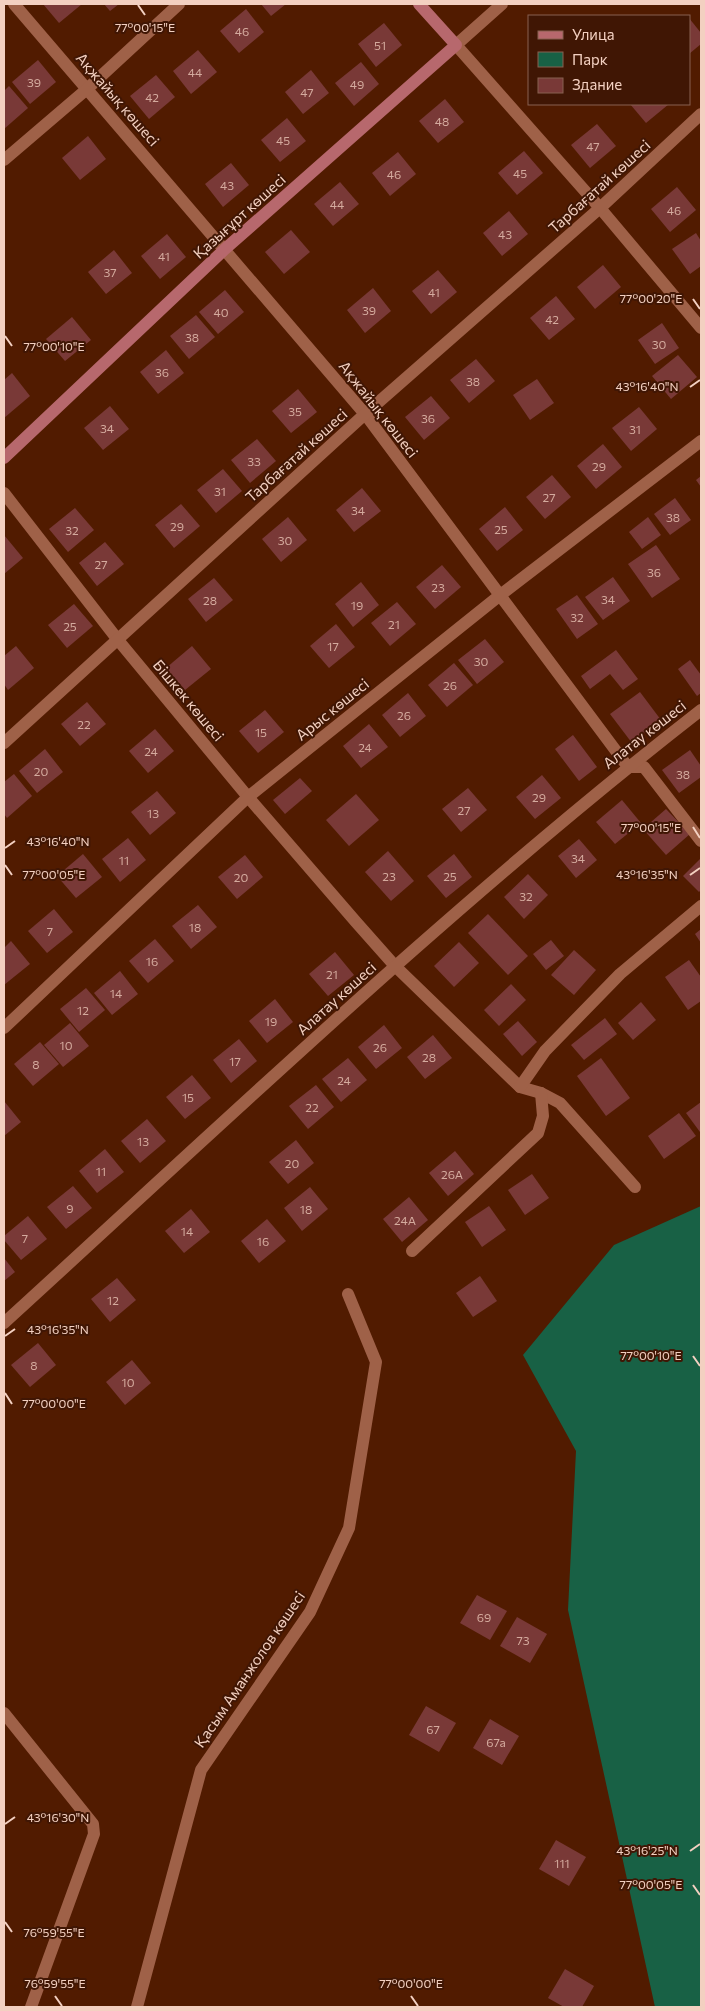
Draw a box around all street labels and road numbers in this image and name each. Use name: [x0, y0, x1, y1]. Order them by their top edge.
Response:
street label: Ақжайық көшесі: [73, 49, 163, 149]
street label: Тарбағатай көшесі: [544, 136, 654, 236]
street label: Қазығұрт көшесі: [189, 170, 289, 262]
street label: Ақжайық көшесі: [336, 357, 422, 461]
street label: Тарбағатай көшесі: [241, 405, 351, 505]
street label: Бішкек көшесі: [150, 656, 228, 744]
street label: Арыс көшесі: [292, 674, 372, 744]
street label: Алатау көшесі: [599, 696, 689, 772]
street label: Алатау көшесі: [293, 958, 379, 1038]
street label: Қасым Аманжолов көшесі: [190, 1587, 308, 1751]

